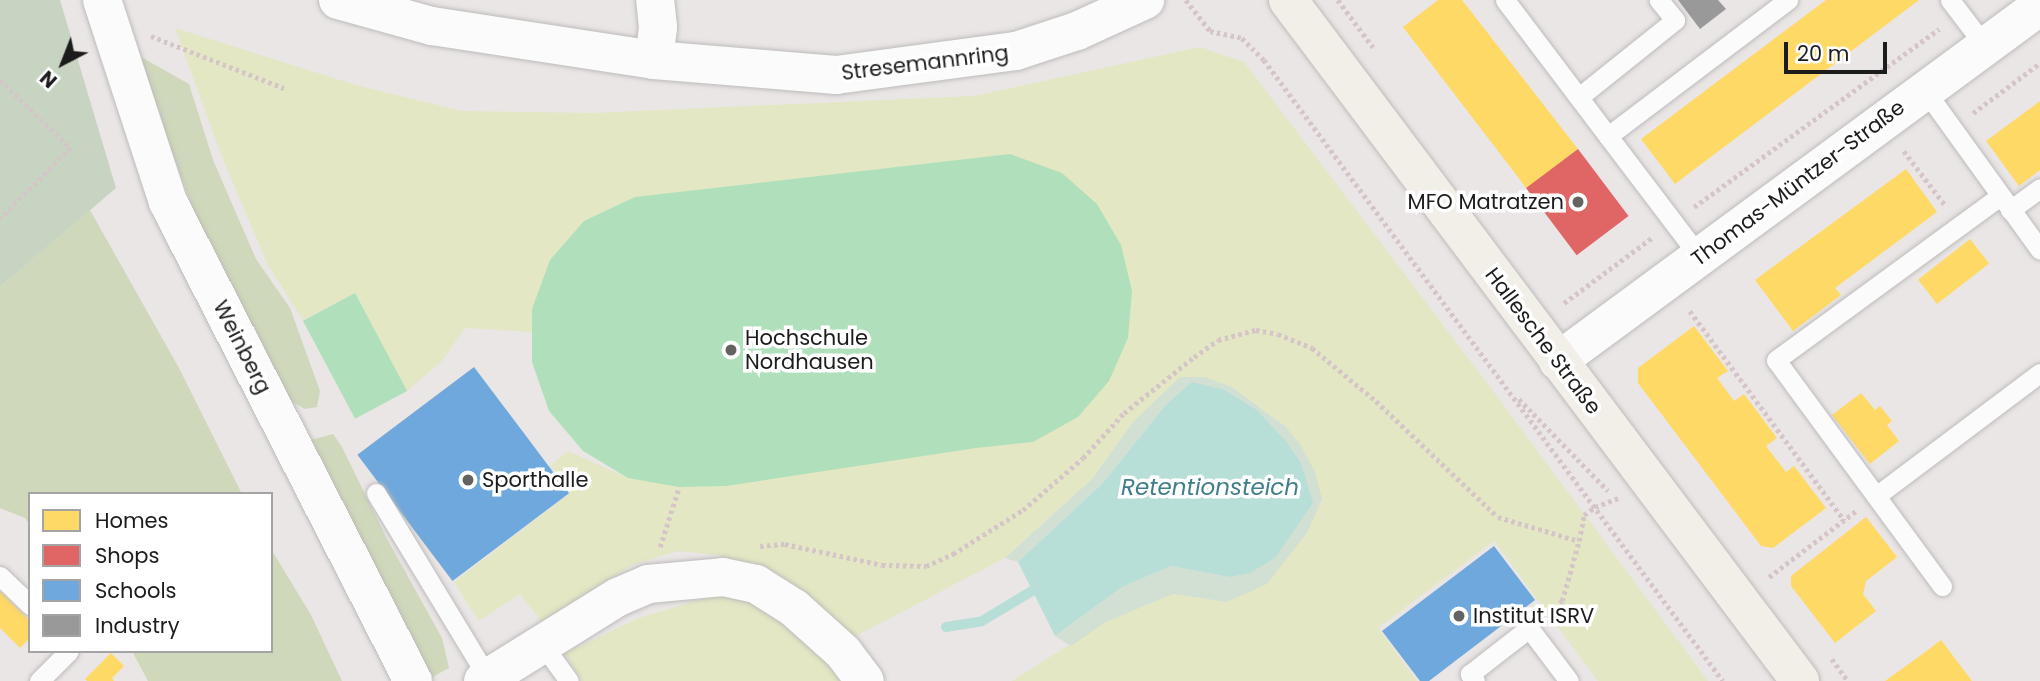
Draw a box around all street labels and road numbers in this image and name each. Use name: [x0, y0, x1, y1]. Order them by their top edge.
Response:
street label: Stresemannring: [840, 40, 1010, 86]
street label: Thomas-Müntzer-Straße: [1686, 95, 1910, 271]
street label: Hallesche Straße: [1480, 263, 1606, 419]
street label: Weinberg: [208, 296, 276, 398]

